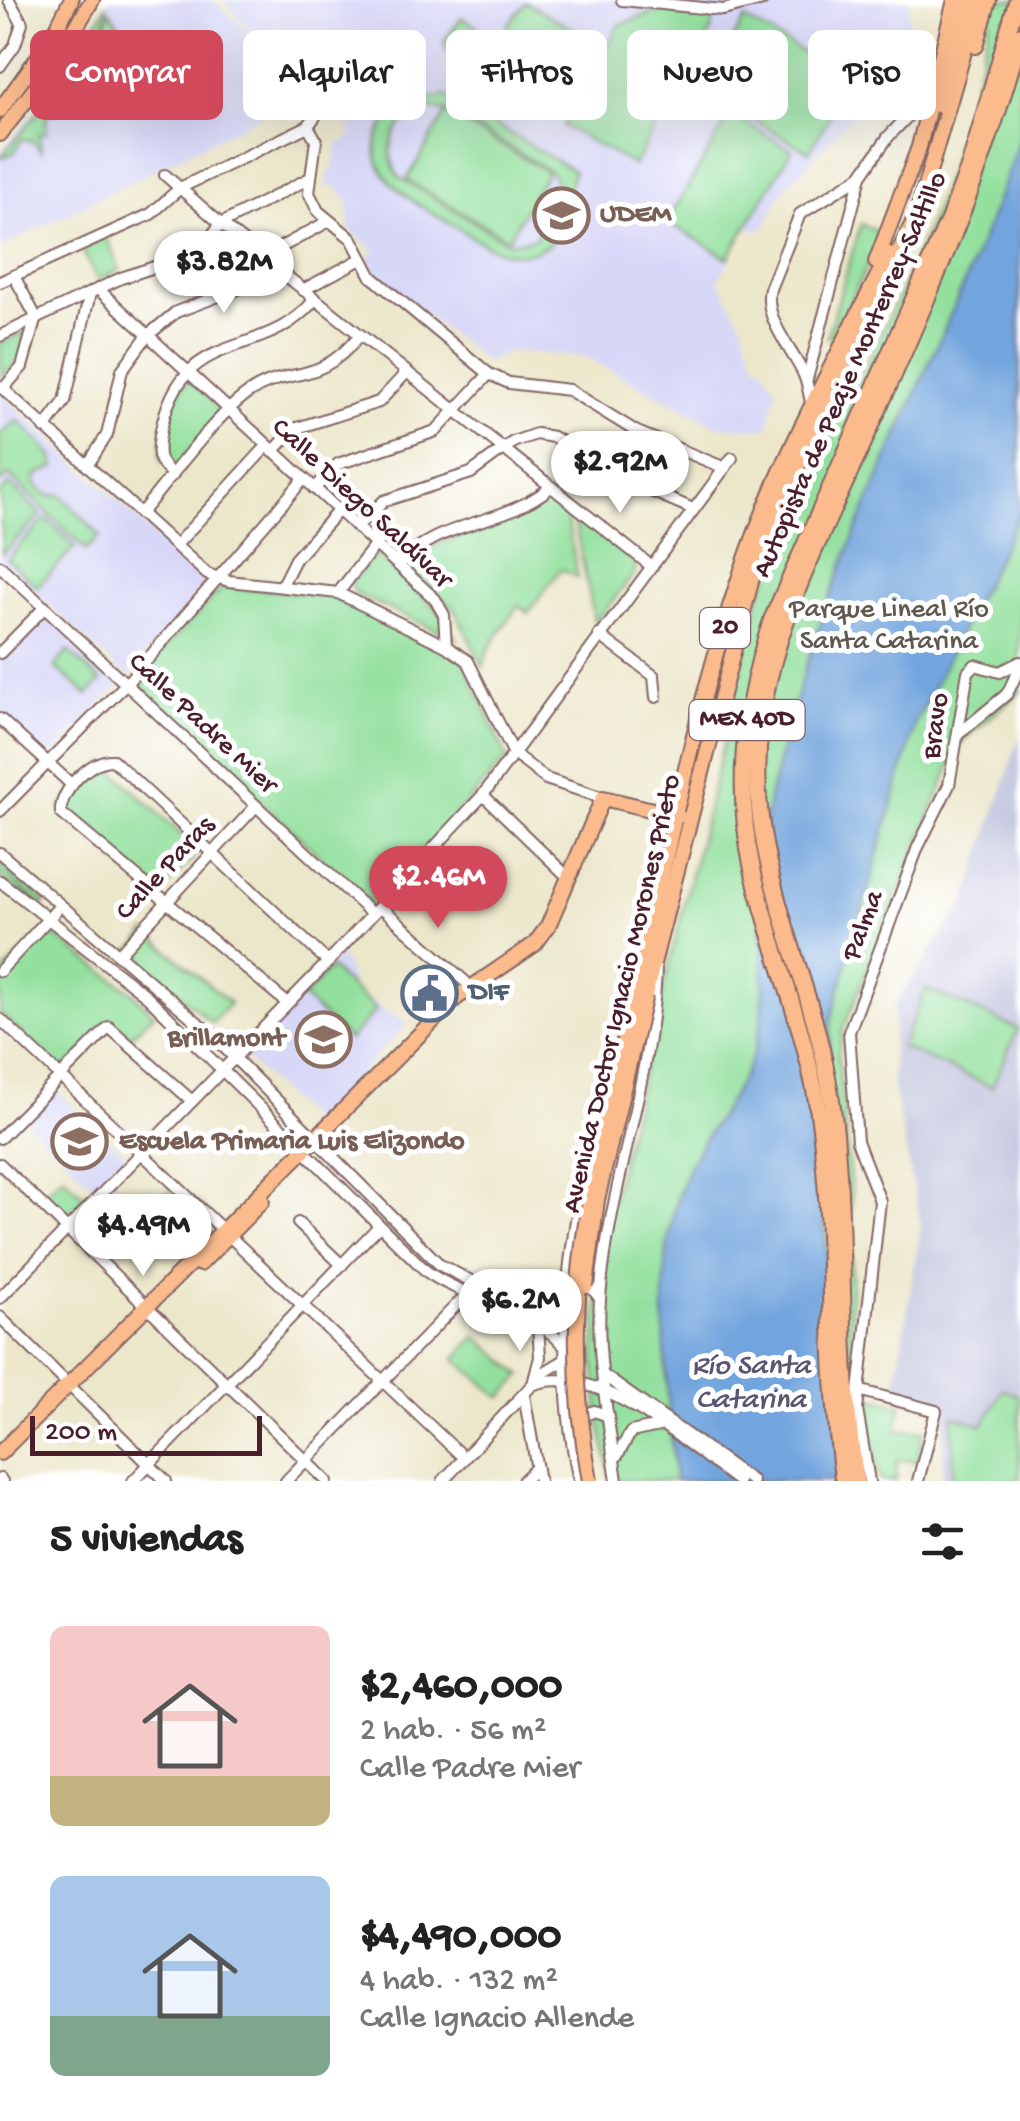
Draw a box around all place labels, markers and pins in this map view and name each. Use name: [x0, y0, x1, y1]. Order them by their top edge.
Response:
school or university icon: UDEM: [531, 185, 591, 245]
place label: UDEM: [600, 199, 673, 232]
pin: $3.82M: [143, 231, 305, 316]
pin: $2.92M: [539, 431, 701, 516]
pin: $2.46M: [357, 846, 519, 931]
public building icon: DIF: [400, 963, 460, 1023]
place label: DIF: [466, 977, 511, 1010]
school or university icon: Brillamont: [294, 1009, 354, 1069]
place label: Brillamont: [167, 1023, 288, 1056]
school or university icon: Escuela Primaria Luis Elizondo: [50, 1112, 110, 1172]
place label: Escuela Primaria Luis Elizondo: [119, 1126, 465, 1159]
pin: $4.49M: [62, 1194, 224, 1279]
pin: $6.2M: [450, 1269, 590, 1354]

